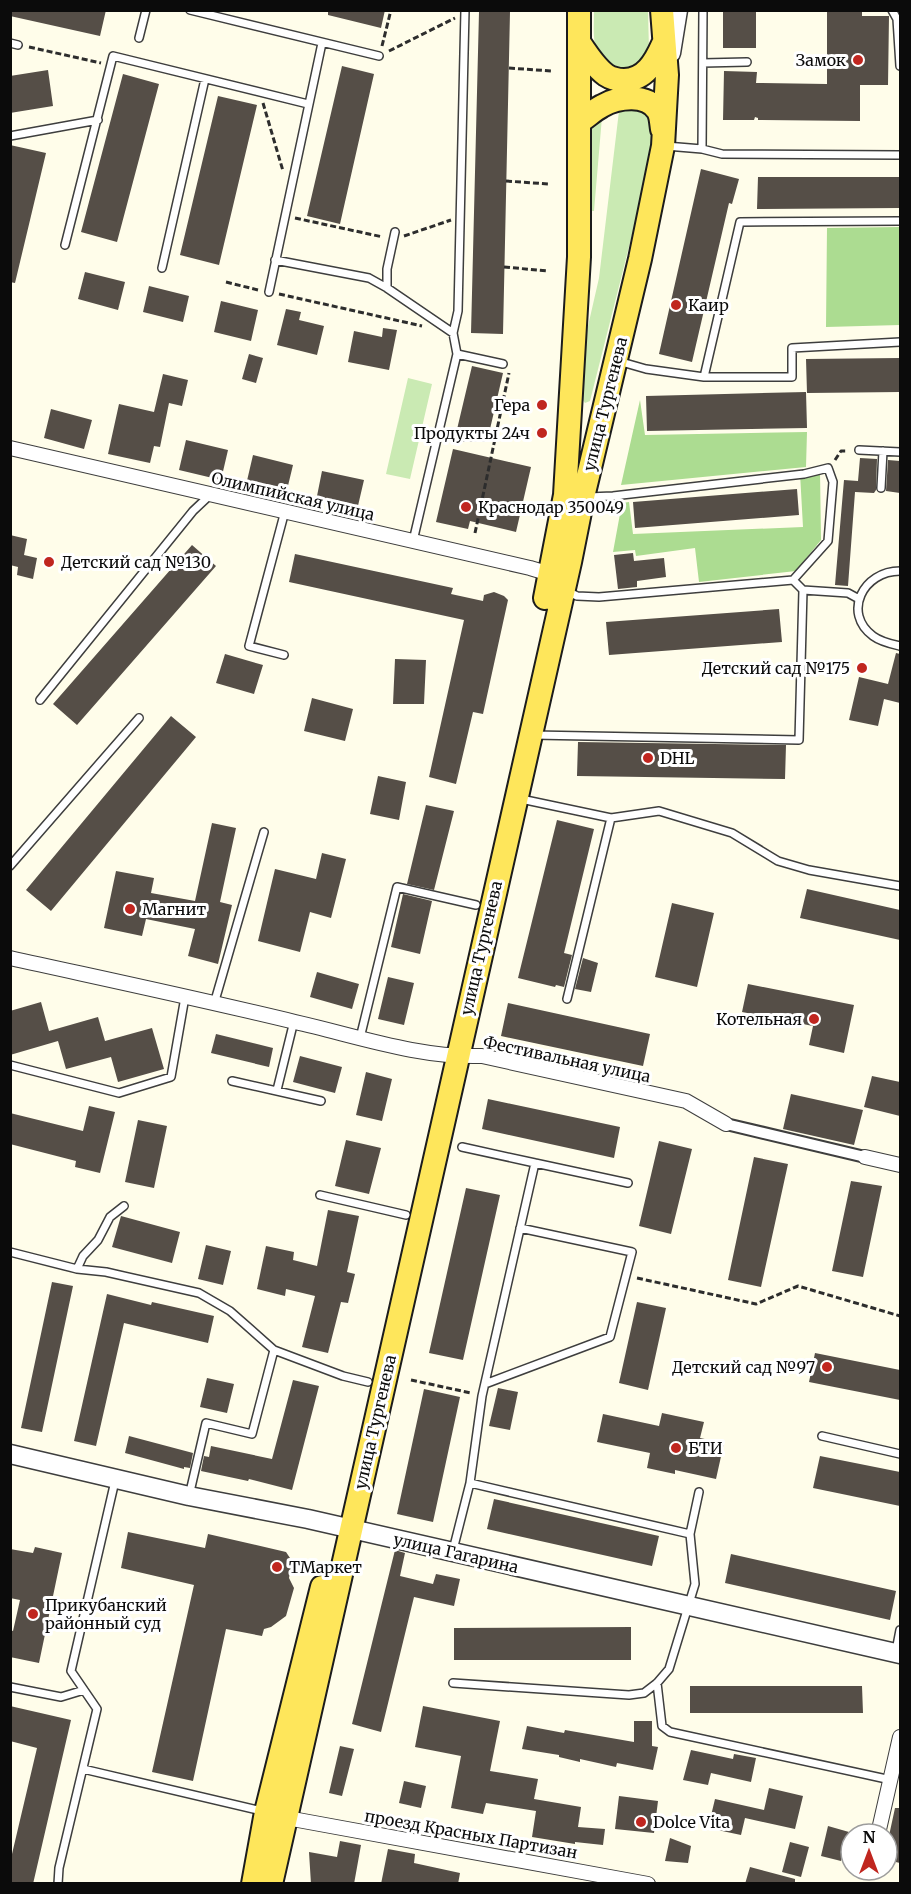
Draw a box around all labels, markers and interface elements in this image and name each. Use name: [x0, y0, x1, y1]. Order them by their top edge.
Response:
place label: Замок: [796, 50, 846, 70]
marker: Замок: [851, 53, 865, 67]
place label: Каир: [688, 295, 729, 315]
marker: Каир: [669, 298, 683, 312]
street label: улица Тургенева: [579, 335, 631, 473]
place label: Гера: [494, 395, 530, 415]
marker: Гера: [535, 398, 549, 412]
place label: Продукты 24ч: [414, 423, 530, 443]
marker: Продукты 24ч: [535, 426, 549, 440]
street label: Олимпийская улица: [210, 468, 377, 525]
place label: Краснодар 350049: [478, 497, 624, 517]
marker: Краснодар 350049: [459, 500, 473, 514]
place label: Детский сад №130: [61, 552, 211, 572]
marker: Детский сад №130: [42, 555, 56, 569]
place label: Детский сад №175: [702, 658, 850, 678]
marker: Детский сад №175: [855, 661, 869, 675]
place label: DHL: [660, 748, 695, 768]
marker: DHL: [641, 751, 655, 765]
street label: улица Тургенева: [456, 878, 506, 1017]
place label: Магнит: [142, 899, 207, 919]
marker: Магнит: [123, 902, 137, 916]
place label: Котельная: [716, 1009, 802, 1029]
marker: Котельная: [807, 1012, 821, 1026]
street label: Фестивальная улица: [481, 1031, 653, 1087]
street label: улица Тургенева: [350, 1352, 400, 1491]
place label: Детский сад №97: [672, 1357, 815, 1377]
marker: Детский сад №97: [820, 1360, 834, 1374]
place label: БТИ: [688, 1438, 723, 1458]
marker: БТИ: [669, 1441, 683, 1455]
street label: улица Гагарина: [392, 1529, 521, 1577]
place label: ТМаркет: [289, 1557, 362, 1577]
marker: ТМаркет: [270, 1560, 284, 1574]
place label: Прикубанский районный суд: [45, 1595, 167, 1633]
marker: Прикубанский районный суд: [26, 1607, 40, 1621]
street label: проезд Красных Партизан: [363, 1805, 579, 1863]
place label: Dolce Vita: [653, 1812, 730, 1832]
marker: Dolce Vita: [634, 1815, 648, 1829]
north arrow: [839, 1822, 899, 1882]
text: N: [863, 1827, 876, 1847]

